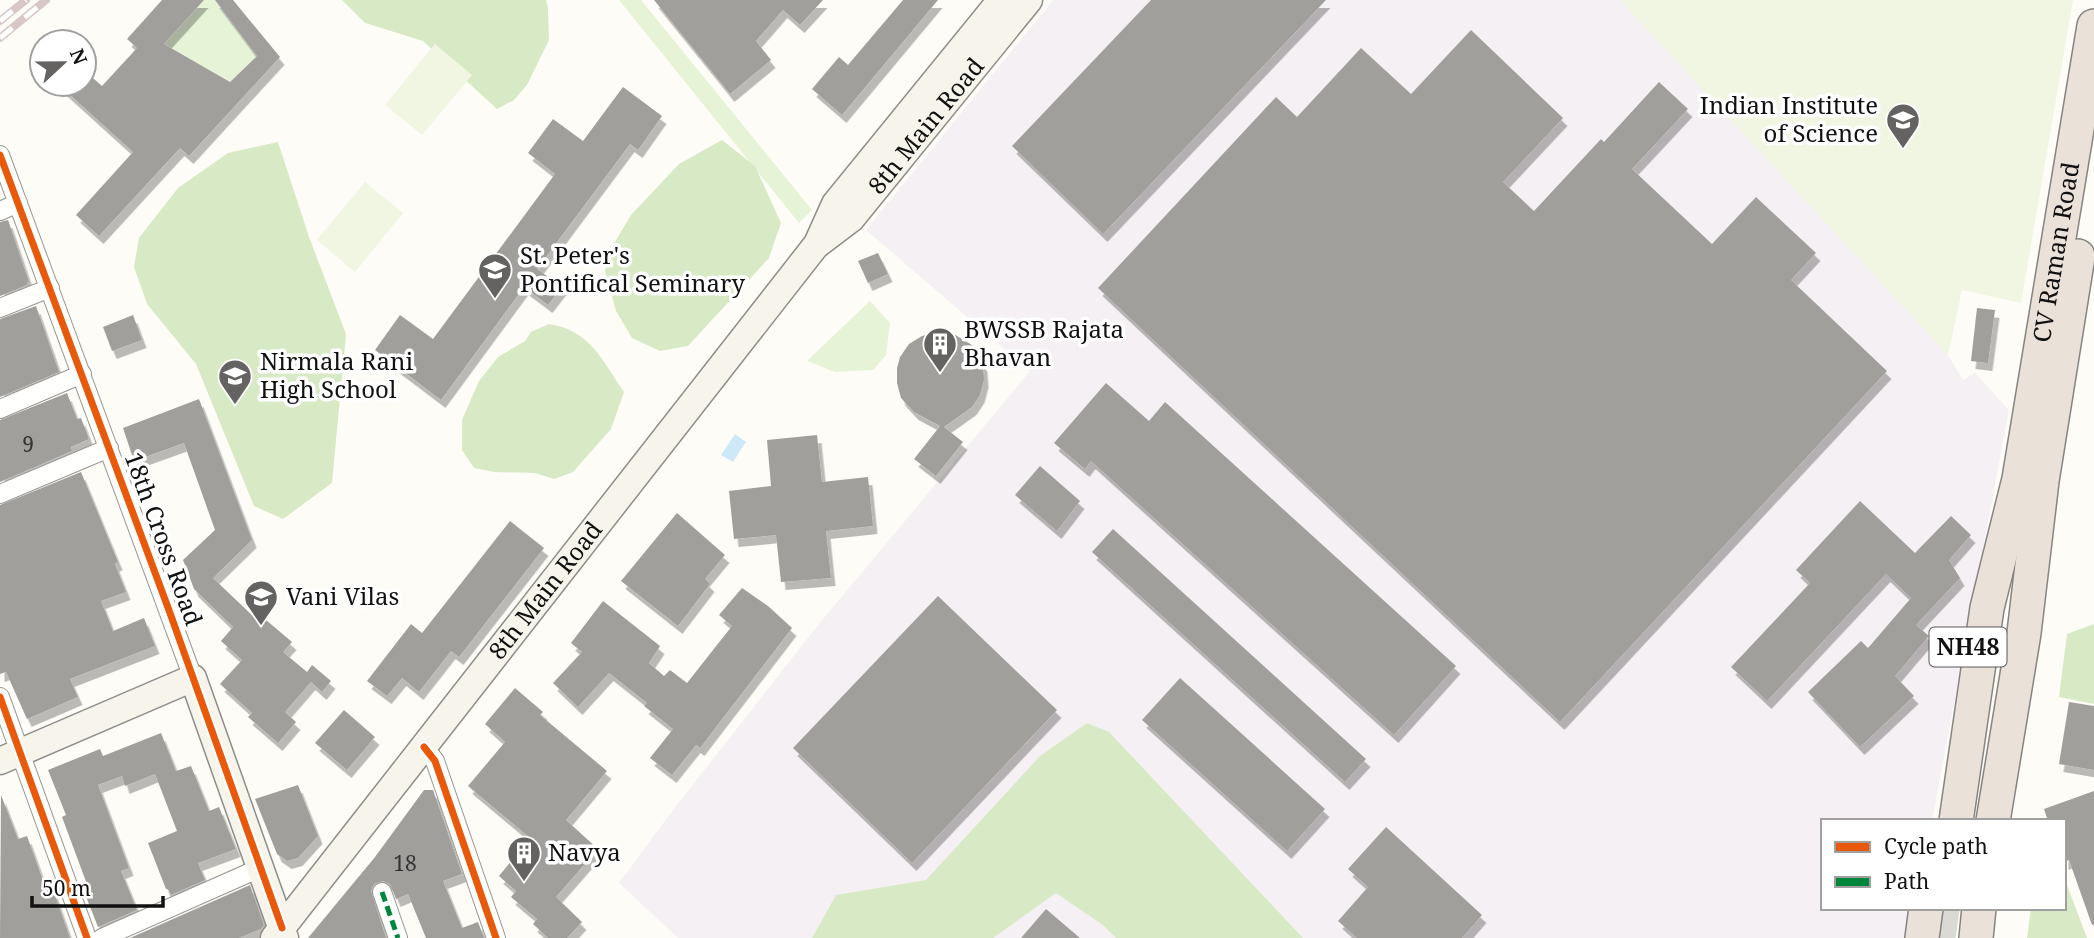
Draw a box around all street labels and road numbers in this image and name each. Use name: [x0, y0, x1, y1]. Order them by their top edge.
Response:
street label: 8th Main Road: [860, 50, 991, 200]
street label: CV Raman Road: [2024, 159, 2086, 345]
street label: 18th Cross Road: [118, 447, 211, 630]
street label: 8th Main Road: [480, 514, 609, 666]
road number: NH48: [1930, 628, 2007, 666]

